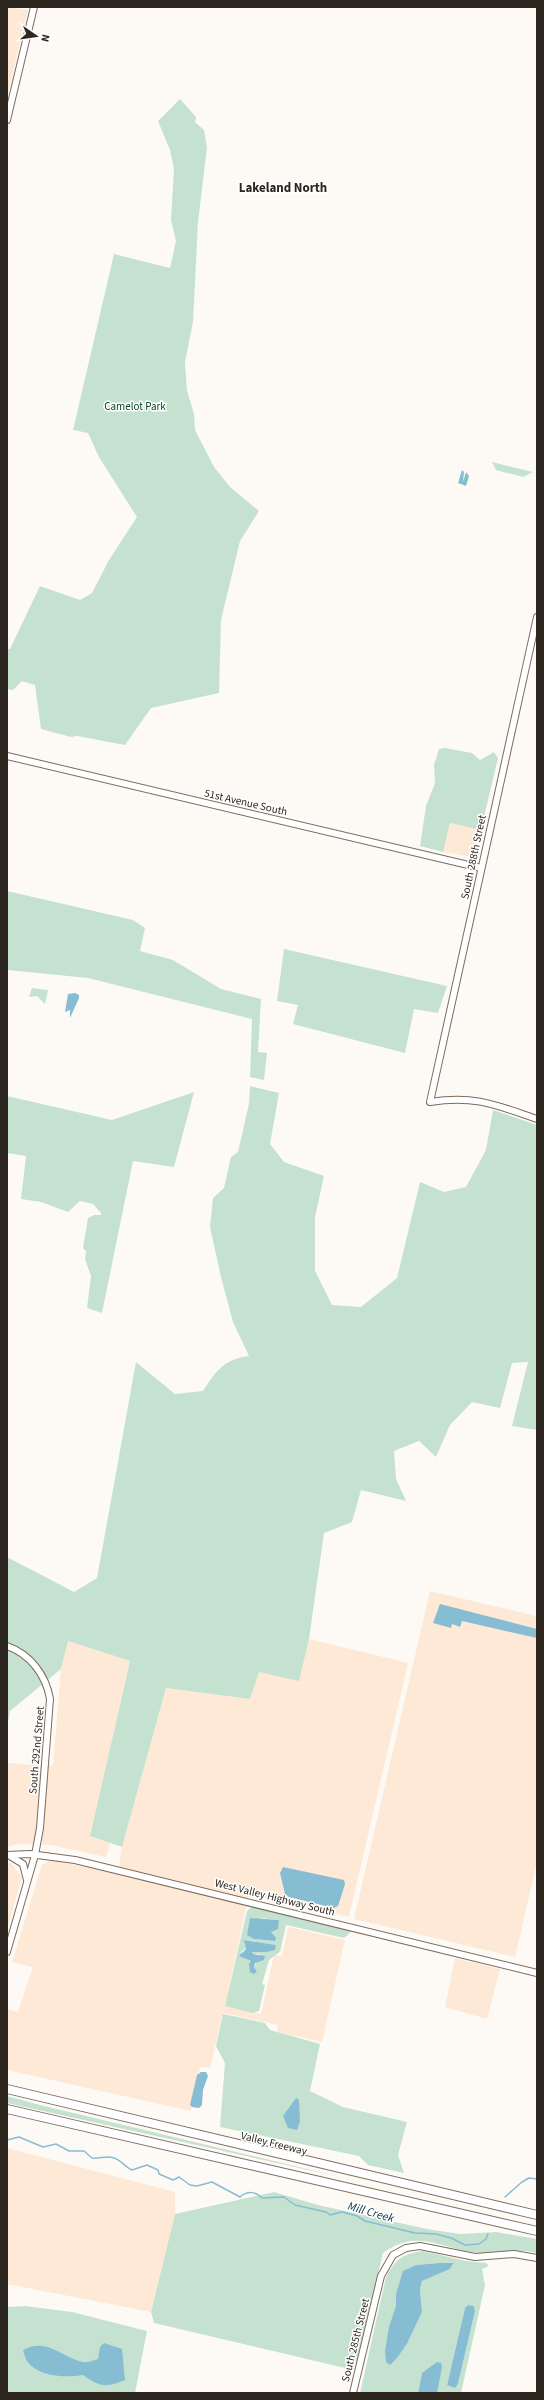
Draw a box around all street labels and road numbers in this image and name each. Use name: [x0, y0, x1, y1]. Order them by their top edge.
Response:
street label: 51st Avenue South: [203, 786, 289, 819]
street label: South 288th Street: [457, 813, 490, 901]
street label: South 292nd Street: [25, 1705, 48, 1795]
street label: West Valley Highway South: [213, 1875, 337, 1920]
street label: Valley Freeway: [239, 2128, 309, 2159]
street label: South 285th Street: [338, 2297, 373, 2383]

